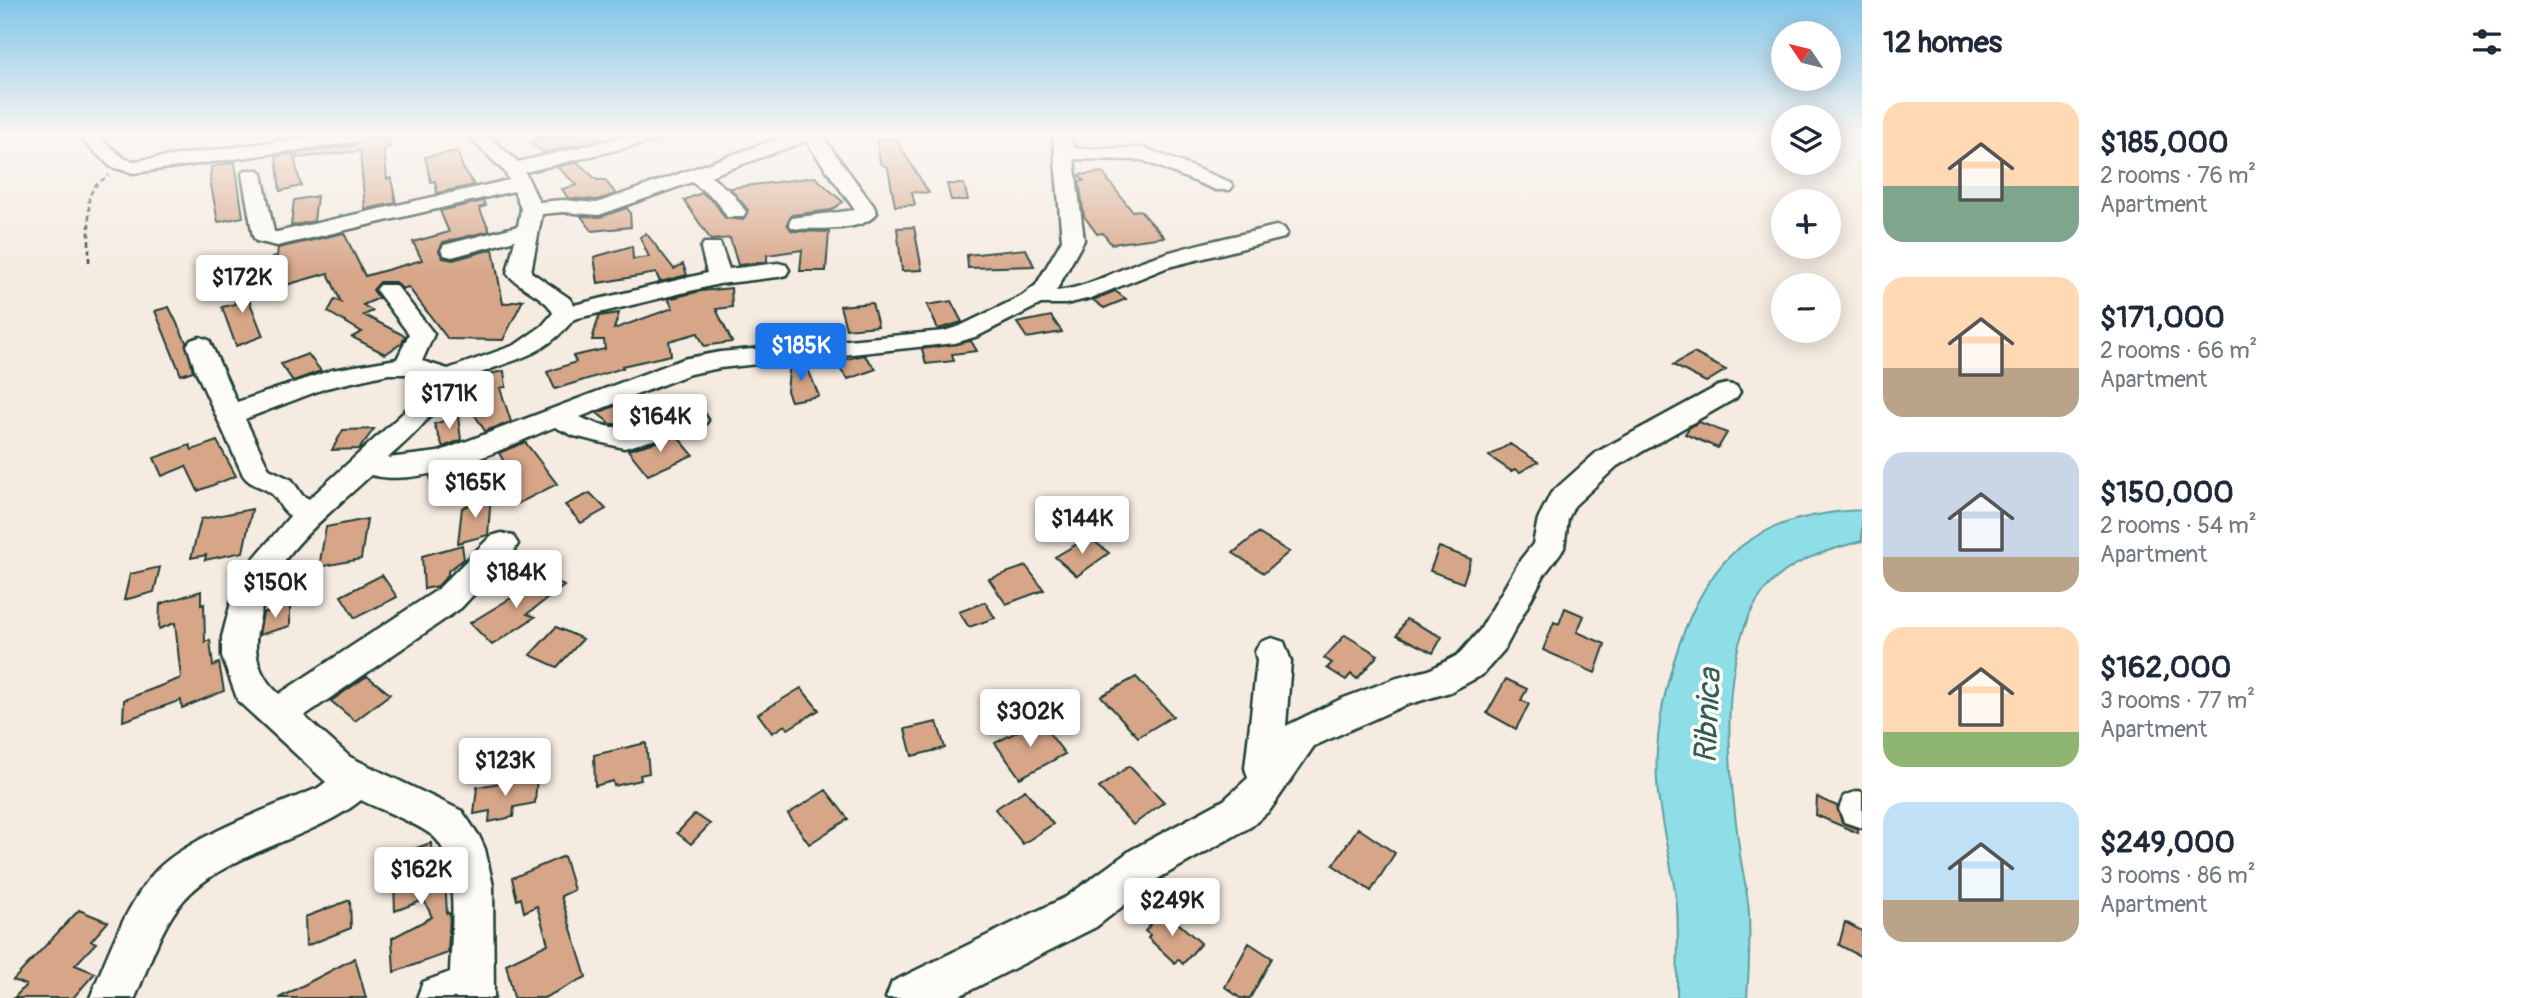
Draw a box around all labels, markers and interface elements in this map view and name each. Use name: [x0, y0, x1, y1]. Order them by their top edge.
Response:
north arrow: [1771, 21, 1841, 91]
map controls: [1771, 21, 1841, 343]
icon: filters: [2468, 23, 2506, 61]
text: 12 homes: [1883, 24, 2002, 61]
button: layers: [1771, 105, 1841, 175]
text: $185,000: [2100, 124, 2228, 161]
icon: home: [1939, 130, 2023, 214]
text: 2 rooms · 76 m²: [2100, 161, 2256, 190]
button: +: [1771, 189, 1841, 259]
text: Apartment: [2100, 190, 2207, 219]
pin: $172K: [193, 256, 291, 315]
text: $172K: [212, 263, 272, 292]
button: −: [1771, 273, 1841, 343]
text: $171,000: [2100, 299, 2225, 336]
icon: home: [1939, 305, 2023, 389]
pin: $185K: [752, 324, 850, 383]
text: $185K: [771, 331, 831, 360]
text: 2 rooms · 66 m²: [2100, 336, 2257, 365]
text: Apartment: [2100, 365, 2207, 394]
pin: $171K: [400, 372, 498, 431]
text: $171K: [421, 379, 477, 408]
pin: $164K: [611, 394, 709, 454]
text: $164K: [629, 402, 691, 431]
pin: $165K: [426, 461, 524, 520]
text: $165K: [444, 468, 506, 497]
text: $150,000: [2100, 474, 2234, 511]
icon: home: [1939, 480, 2023, 564]
pin: $144K: [1033, 496, 1131, 556]
text: $144K: [1051, 504, 1113, 533]
text: 2 rooms · 54 m²: [2100, 511, 2257, 540]
text: Apartment: [2100, 540, 2207, 569]
pin: $184K: [467, 550, 565, 610]
text: $184K: [486, 558, 546, 587]
pin: $150K: [226, 560, 324, 620]
text: $150K: [243, 568, 307, 597]
text: $162,000: [2100, 649, 2231, 686]
icon: home: [1939, 655, 2023, 739]
water label: Ribnica: [1686, 666, 1731, 764]
text: 3 rooms · 77 m²: [2100, 686, 2255, 715]
pin: $302K: [981, 690, 1079, 749]
text: $302K: [996, 697, 1064, 726]
text: Apartment: [2100, 715, 2207, 744]
pin: $123K: [456, 738, 554, 798]
text: $123K: [475, 746, 535, 775]
text: $249,000: [2100, 824, 2235, 861]
icon: home: [1939, 830, 2023, 914]
pin: $162K: [372, 848, 470, 907]
text: $162K: [390, 855, 452, 884]
text: 3 rooms · 86 m²: [2100, 861, 2256, 890]
pin: $249K: [1123, 878, 1221, 938]
text: $249K: [1140, 886, 1204, 915]
text: Apartment: [2100, 890, 2207, 919]

